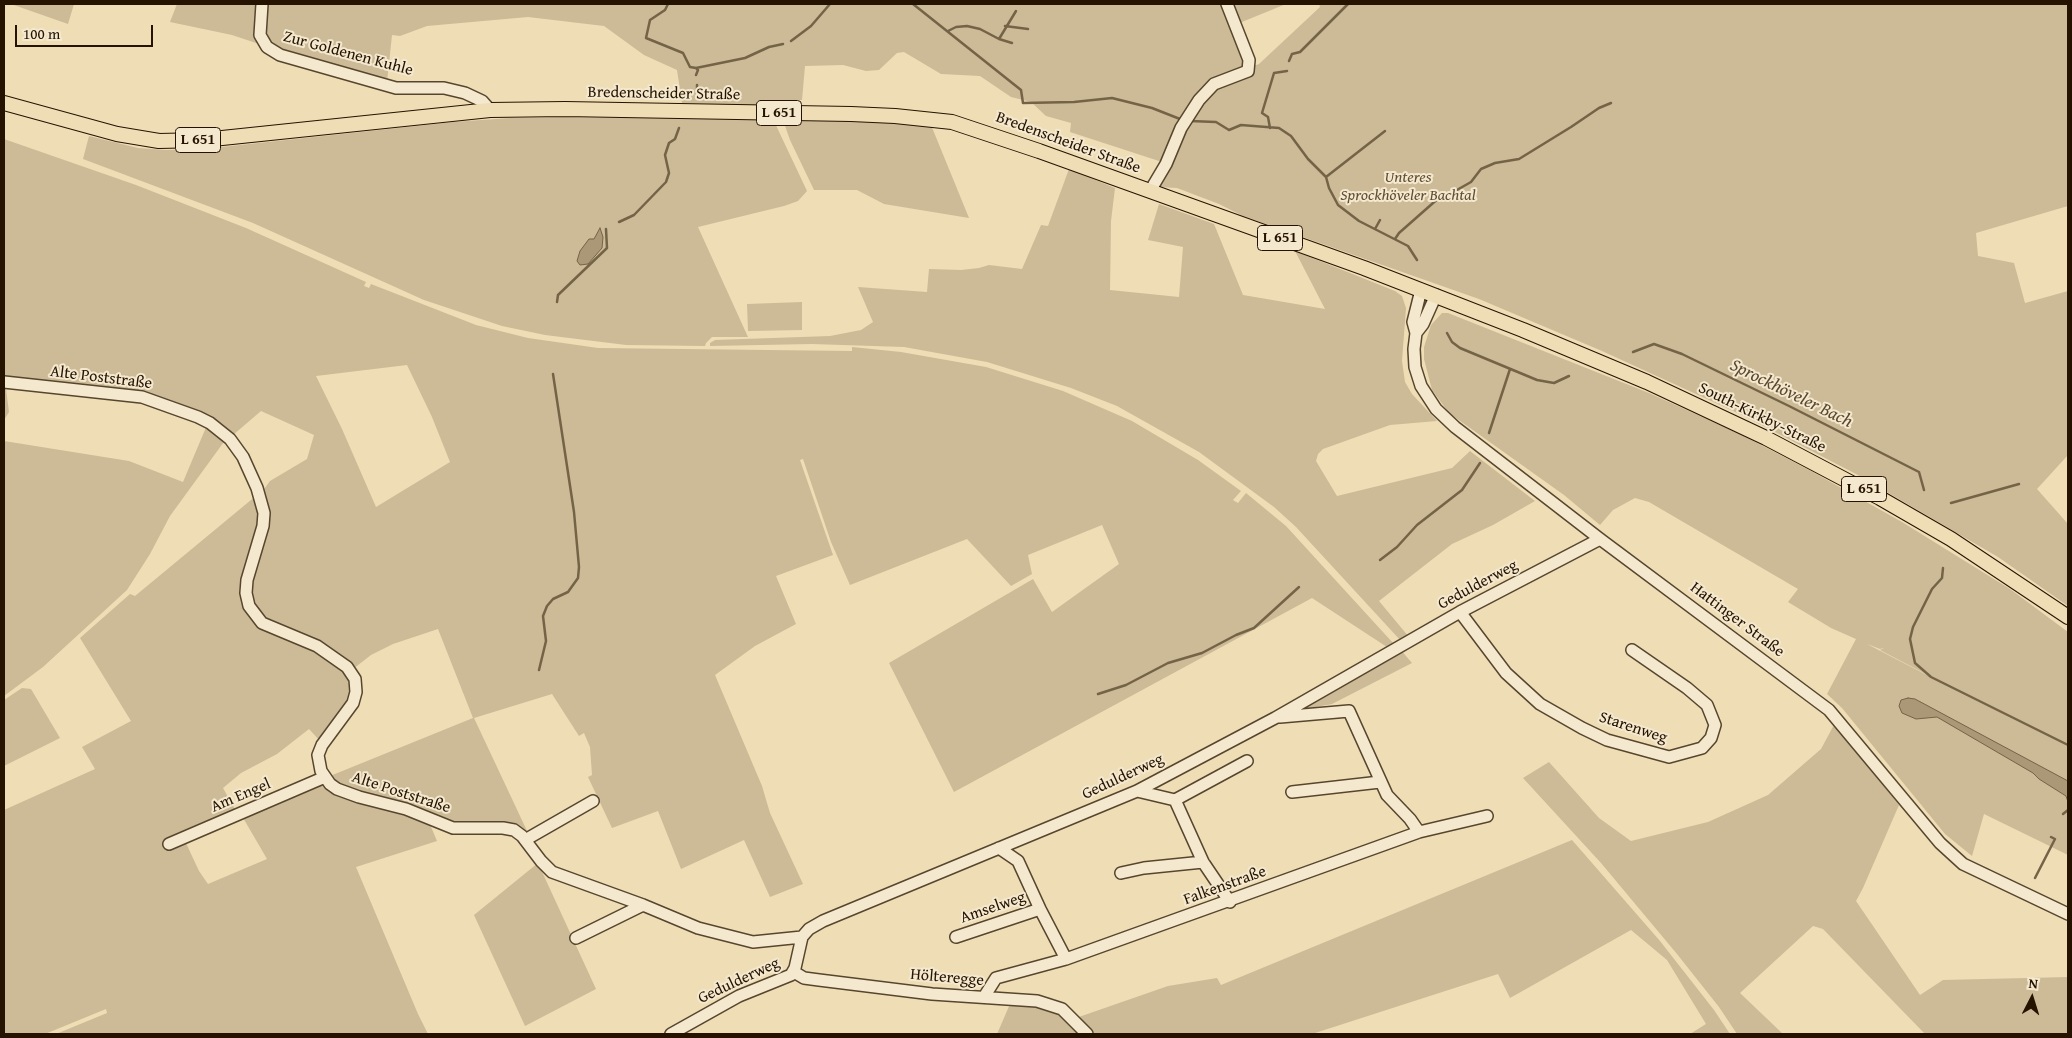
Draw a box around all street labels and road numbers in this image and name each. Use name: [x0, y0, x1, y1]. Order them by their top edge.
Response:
street label: Zur Goldenen Kuhle: [281, 27, 415, 81]
street label: Bredenscheider Straße: [588, 83, 740, 105]
road number: L 651: [756, 100, 802, 126]
street label: Bredenscheider Straße: [993, 108, 1143, 178]
road number: L 651: [176, 128, 220, 152]
road number: L 651: [1258, 226, 1302, 250]
street label: Alte Poststraße: [49, 362, 153, 394]
street label: South-Kirkby-Straße: [1695, 379, 1829, 457]
road number: L 651: [1842, 476, 1886, 502]
street label: Gedulderweg: [1435, 556, 1521, 614]
street label: Hattinger Straße: [1686, 578, 1788, 662]
street label: Starenweg: [1597, 708, 1669, 748]
street label: Gedulderweg: [1079, 750, 1167, 804]
street label: Alte Poststraße: [349, 768, 453, 818]
street label: Am Engel: [208, 775, 274, 817]
street label: Falkenstraße: [1181, 862, 1269, 910]
street label: Amselweg: [958, 888, 1028, 928]
street label: Gedulderweg: [695, 954, 783, 1008]
street label: Hölteregge: [909, 965, 985, 991]

